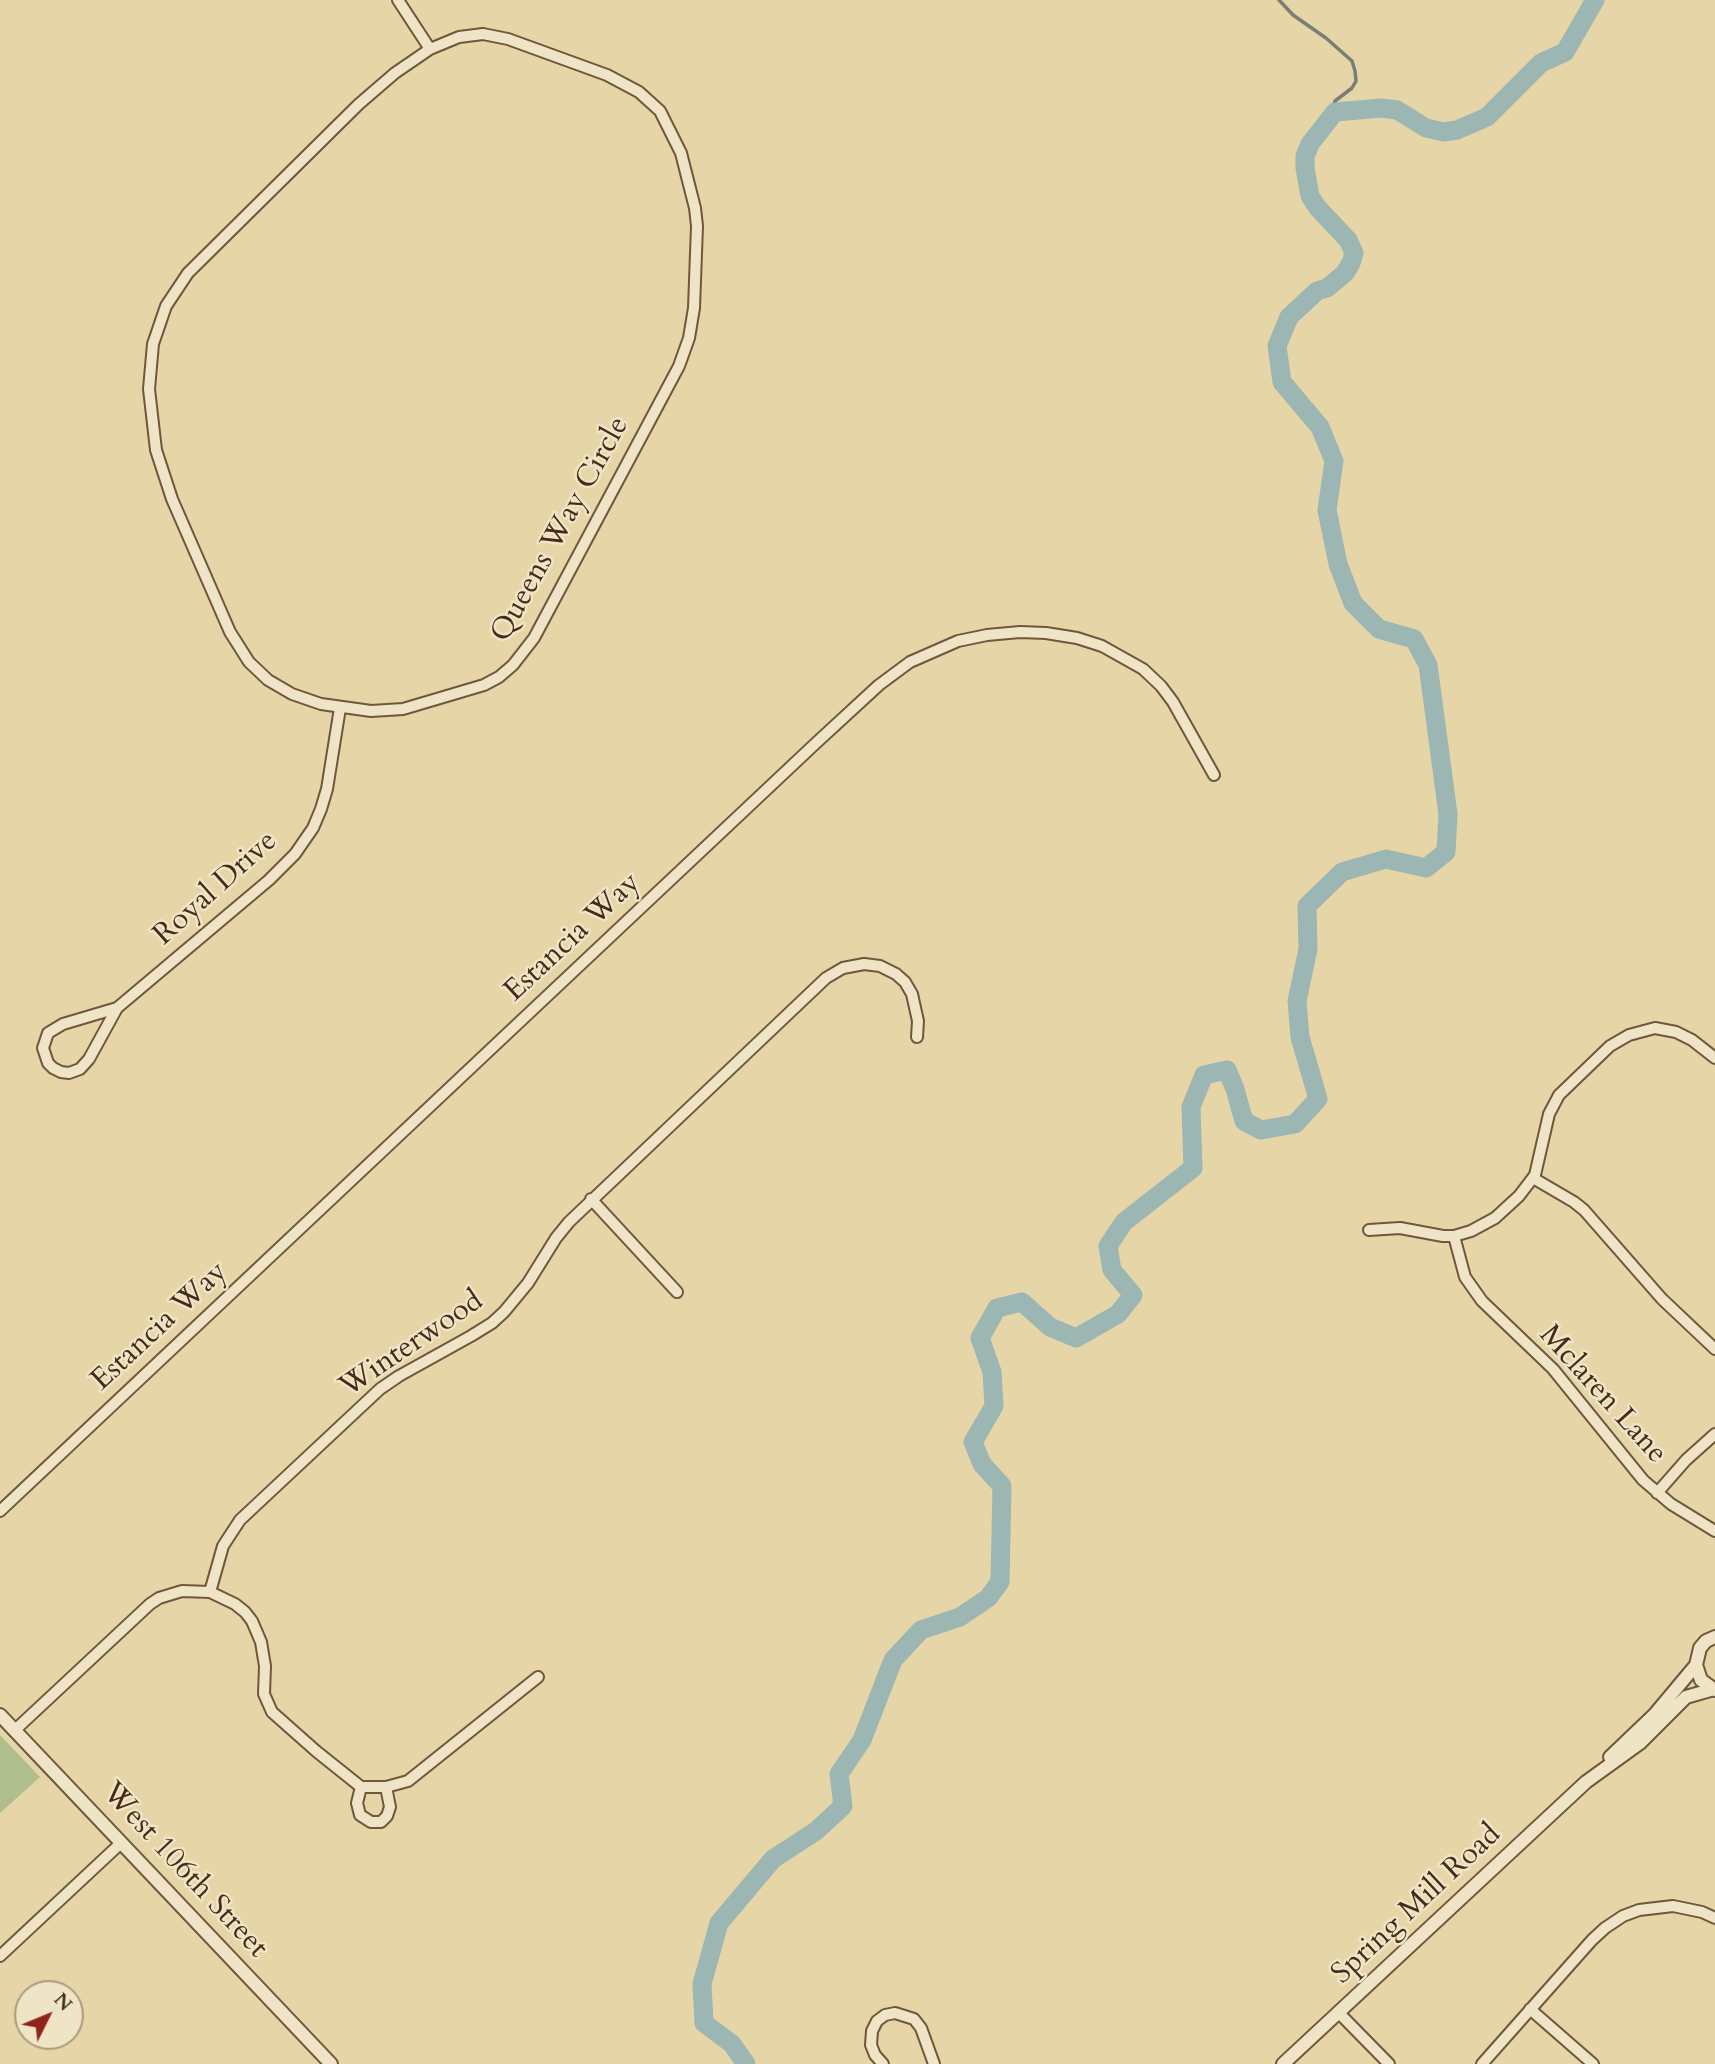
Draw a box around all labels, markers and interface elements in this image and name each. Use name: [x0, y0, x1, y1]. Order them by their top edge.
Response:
street label: Queens Way Circle: [484, 411, 638, 649]
street label: Royal Drive: [147, 824, 285, 954]
street label: Estancia Way: [497, 866, 649, 1010]
street label: Estancia Way: [84, 1255, 236, 1399]
street label: Winterwood: [333, 1284, 491, 1406]
street label: Mclaren Lane: [1530, 1318, 1674, 1472]
street label: West 106th Street: [94, 1776, 274, 1966]
street label: Spring Mill Road: [1325, 1817, 1509, 1993]
north arrow: [14, 1980, 84, 2050]
text: N: [48, 1987, 78, 2017]

